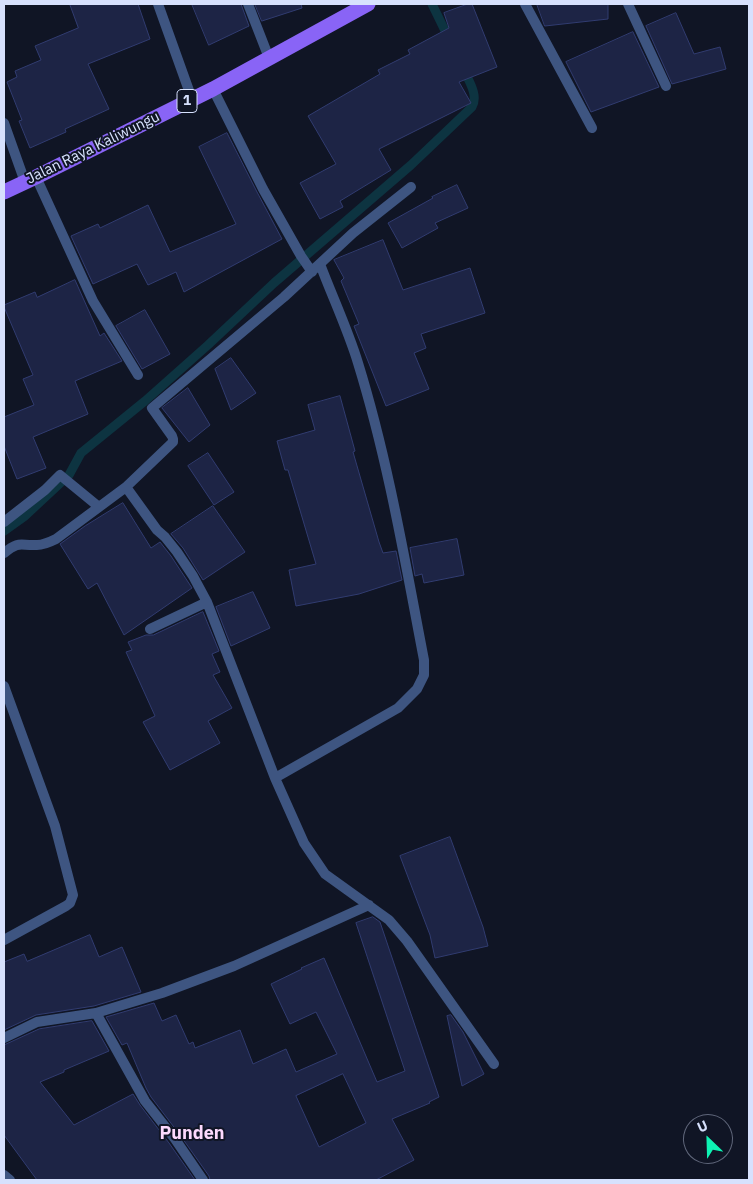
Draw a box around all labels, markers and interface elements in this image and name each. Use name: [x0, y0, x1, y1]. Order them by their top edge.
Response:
road number: 1: [177, 90, 197, 112]
street label: Jalan Raya Kaliwungu: [23, 108, 163, 188]
north arrow: [683, 1114, 733, 1164]
text: U: [694, 1116, 710, 1136]
district label: Punden: [159, 1123, 225, 1145]

